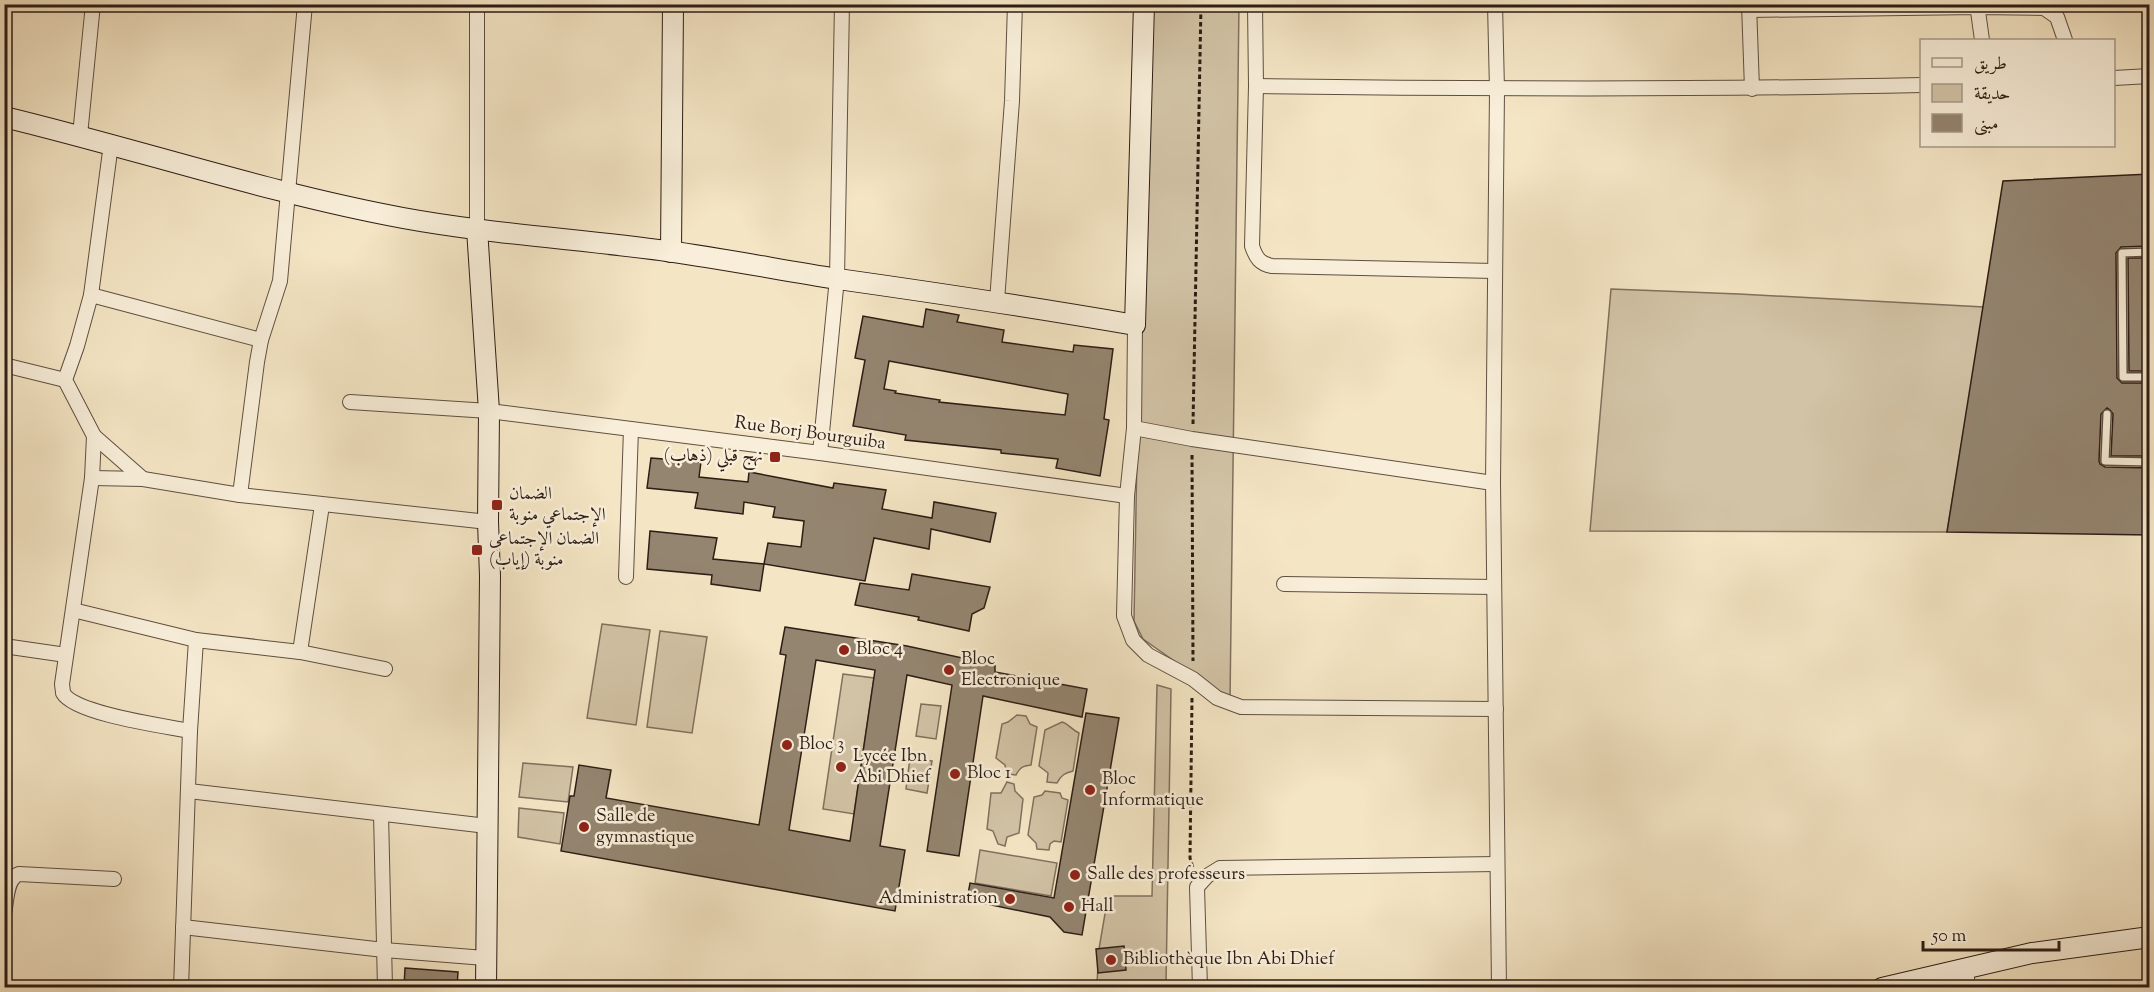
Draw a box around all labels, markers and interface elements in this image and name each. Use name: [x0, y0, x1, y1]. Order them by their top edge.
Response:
legend: [1920, 39, 2115, 147]
text: طريق: [1974, 52, 2007, 78]
text: حديقة: [1974, 82, 2010, 108]
text: مبنى: [1974, 112, 1999, 138]
street label: Rue Borj Bourguiba: [733, 411, 887, 457]
place label: نهج قبلي (ذهاب): [664, 444, 763, 472]
marker: نهج قبلي (ذهاب): [768, 450, 782, 464]
place label: الضمان الإجتماعي منوبة: [509, 482, 606, 529]
marker: الضمان الإجتماعي منوبة: [490, 498, 504, 512]
place label: الضمان الإجتماعي منوبة (إياب): [489, 527, 599, 574]
marker: الضمان الإجتماعي منوبة (إياب): [470, 543, 484, 557]
place label: Bloc 4: [856, 637, 903, 663]
marker: Bloc 4: [837, 643, 851, 657]
place label: Bloc Electronique: [961, 647, 1060, 694]
marker: Bloc Electronique: [942, 663, 956, 677]
place label: Bloc 3: [799, 732, 844, 758]
marker: Bloc 3: [780, 738, 794, 752]
place label: Lycée Ibn Abi Dhief: [853, 744, 931, 791]
marker: Lycée Ibn Abi Dhief: [834, 760, 848, 774]
place label: Bloc 1: [967, 761, 1011, 787]
marker: Bloc 1: [948, 767, 962, 781]
place label: Bloc Informatique: [1102, 767, 1204, 814]
marker: Bloc Informatique: [1083, 783, 1097, 797]
place label: Salle de gymnastique: [596, 804, 694, 851]
marker: Salle de gymnastique: [577, 820, 591, 834]
place label: Salle des professeurs: [1087, 862, 1245, 888]
marker: Salle des professeurs: [1068, 868, 1082, 882]
place label: Administration: [879, 886, 998, 912]
marker: Administration: [1003, 892, 1017, 906]
place label: Hall: [1081, 894, 1114, 920]
marker: Hall: [1062, 900, 1076, 914]
scale bar: [1923, 914, 2060, 952]
text: 50 m: [1931, 924, 1967, 950]
place label: Bibliothèque Ibn Abi Dhief: [1123, 947, 1335, 973]
marker: Bibliothèque Ibn Abi Dhief: [1104, 953, 1118, 967]

